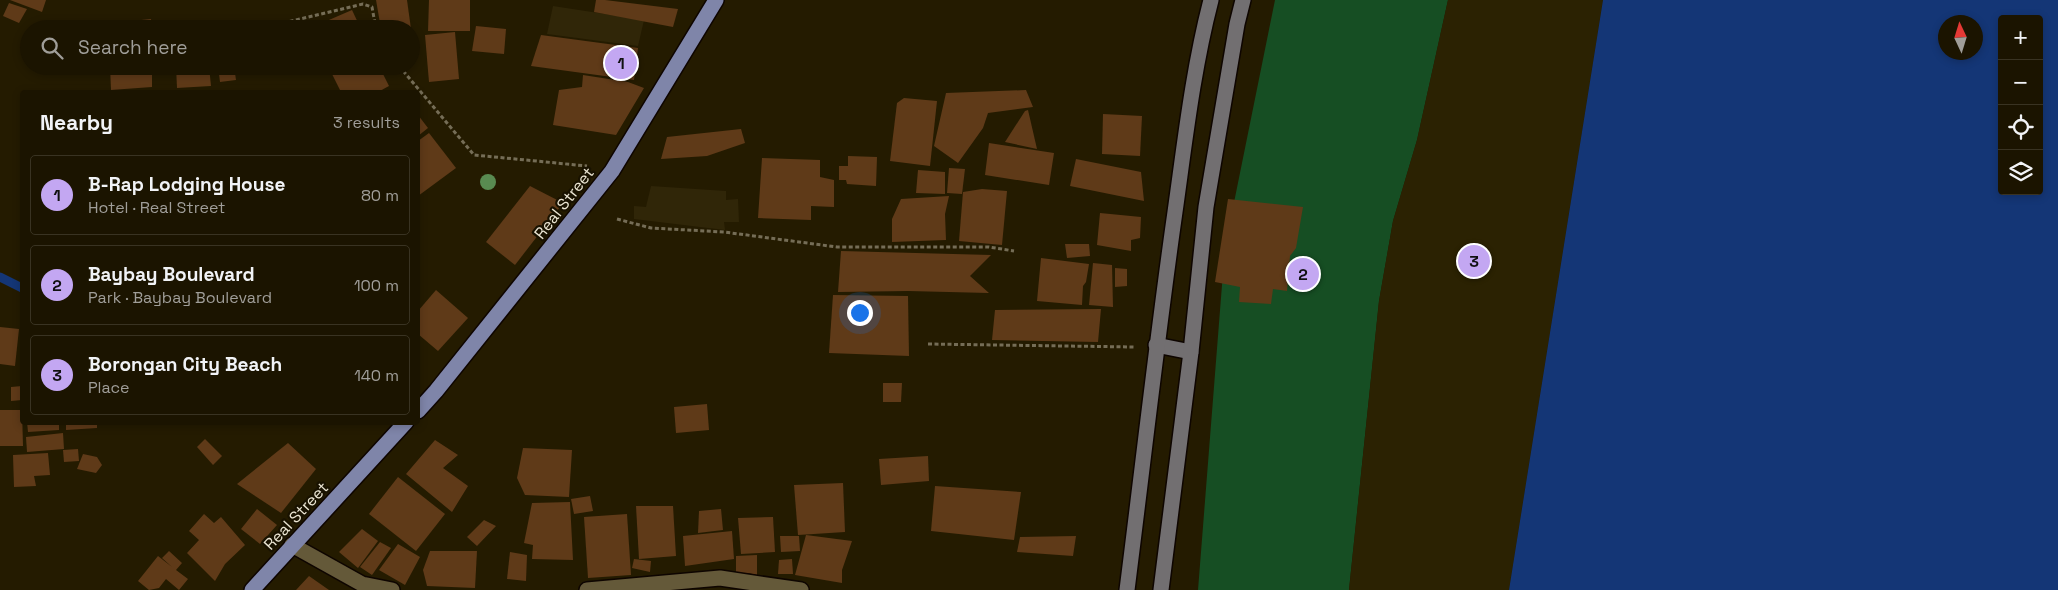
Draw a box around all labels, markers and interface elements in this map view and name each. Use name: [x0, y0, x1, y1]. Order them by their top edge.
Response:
north arrow: [1938, 15, 1983, 60]
map controls: [1998, 15, 2043, 195]
button: +: [1998, 15, 2043, 60]
search box: [20, 20, 420, 75]
icon: search: [38, 34, 66, 62]
text: Search here: [78, 35, 188, 60]
pin: 1: [605, 44, 637, 82]
button: −: [1998, 60, 2043, 105]
button: locate: [1998, 105, 2043, 150]
text: Nearby: [40, 109, 113, 136]
text: 3 results: [333, 112, 400, 133]
button: layers: [1998, 150, 2043, 195]
street label: Real Street: [529, 163, 599, 243]
text: B-Rap Lodging House: [88, 172, 285, 197]
text: 1: [53, 185, 61, 206]
text: 80 m: [361, 185, 399, 206]
text: Hotel · Real Street: [88, 197, 225, 218]
pin: 3: [1458, 242, 1490, 280]
pin: 2: [1287, 255, 1319, 293]
text: Baybay Boulevard: [88, 262, 255, 287]
text: 2: [52, 275, 62, 296]
text: 100 m: [354, 275, 399, 296]
text: Park · Baybay Boulevard: [88, 287, 272, 308]
your location: [847, 300, 873, 326]
text: Borongan City Beach: [88, 352, 282, 377]
text: 3: [52, 365, 62, 386]
text: 140 m: [354, 365, 399, 386]
text: Place: [88, 377, 130, 398]
street label: Real Street: [259, 477, 333, 555]

